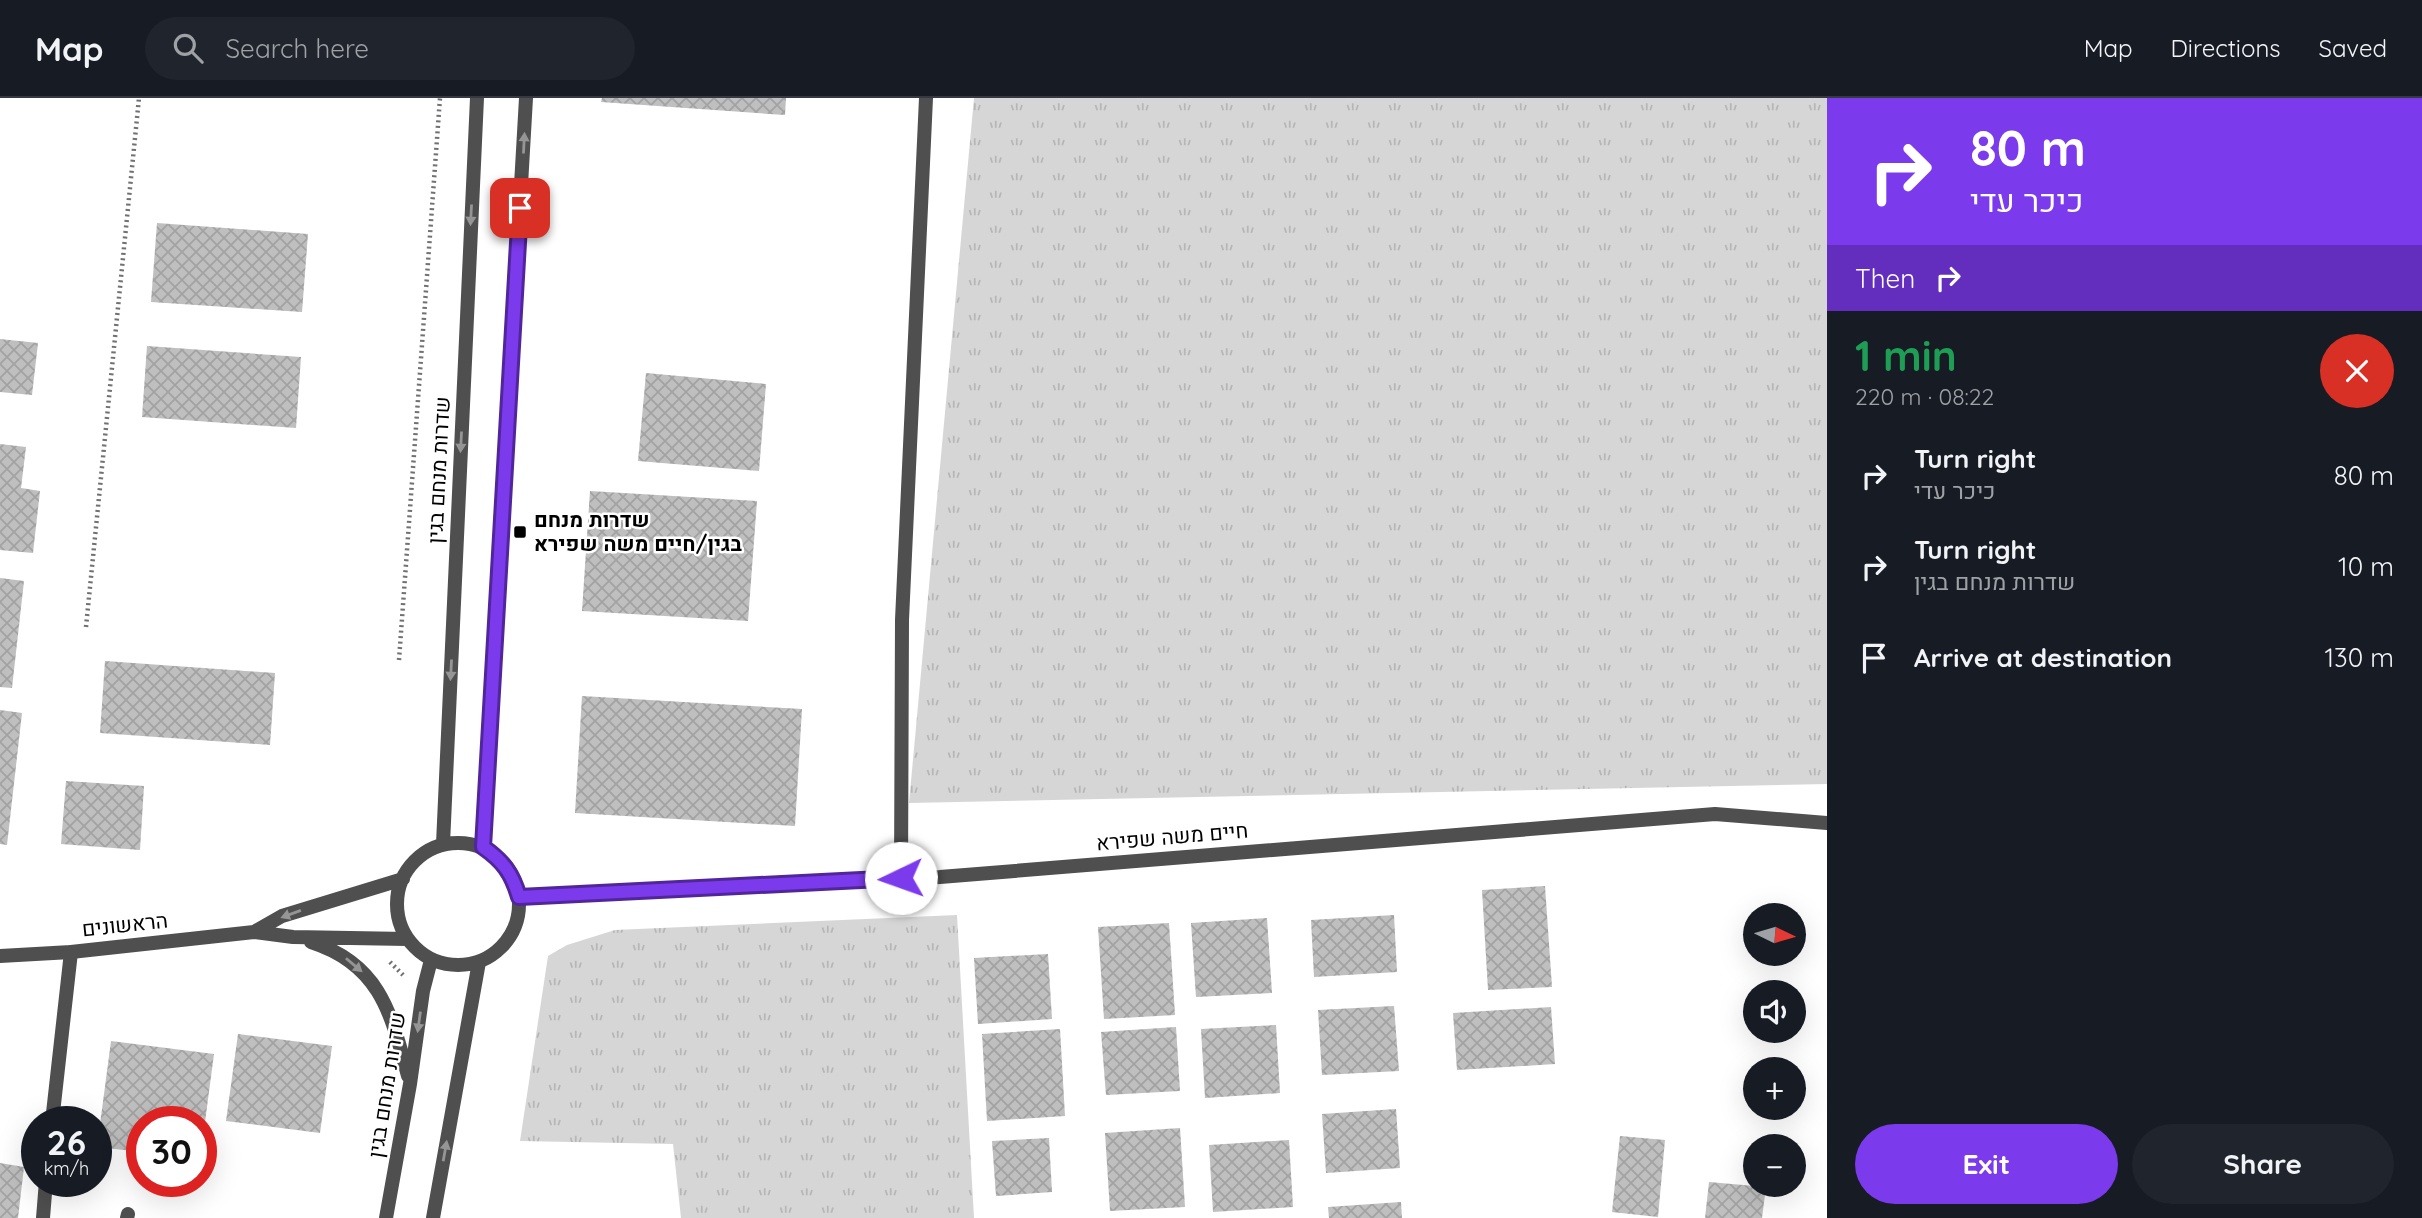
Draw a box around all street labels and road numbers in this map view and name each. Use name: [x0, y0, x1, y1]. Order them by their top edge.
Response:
street label: שדרות מנחם בגין: [421, 396, 455, 544]
street label: חיים משה שפירא: [1095, 816, 1249, 856]
street label: הראשונים: [81, 907, 169, 941]
street label: שדרות מנחם בגין: [362, 1010, 410, 1160]

